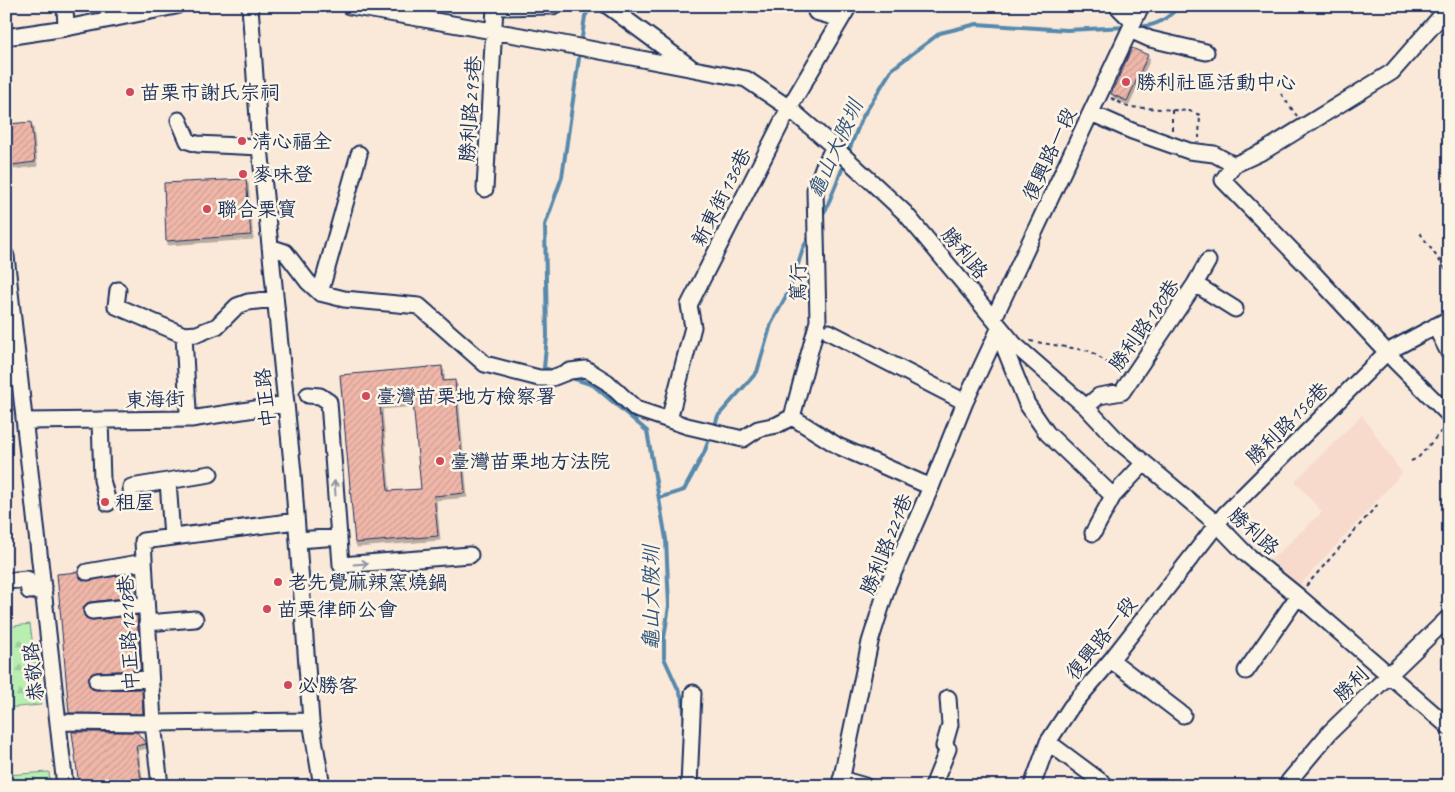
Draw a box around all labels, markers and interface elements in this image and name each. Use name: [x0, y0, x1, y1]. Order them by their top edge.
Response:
street label: 勝利路293巷: [454, 54, 487, 163]
place label: 勝利社區活動中心: [1136, 70, 1296, 95]
marker: 勝利社區活動中心: [1120, 76, 1132, 88]
place label: 苗栗市謝氏宗祠: [140, 80, 280, 105]
marker: 苗栗市謝氏宗祠: [124, 86, 136, 98]
water label: 龜山大陂圳: [802, 94, 869, 202]
street label: 復興路一段: [1017, 104, 1082, 205]
place label: 清心福全: [252, 129, 332, 154]
marker: 清心福全: [236, 135, 248, 147]
street label: 新東街136巷: [686, 143, 757, 251]
place label: 麥味登: [253, 162, 313, 187]
marker: 麥味登: [237, 168, 249, 180]
place label: 聯合栗寶: [217, 197, 297, 222]
marker: 聯合栗寶: [201, 203, 213, 215]
street label: 勝利路: [936, 222, 994, 285]
street label: 篤行: [786, 262, 811, 302]
street label: 勝利路180巷: [1103, 273, 1186, 376]
street label: 中正路: [250, 366, 281, 429]
street label: 勝利路156巷: [1241, 376, 1335, 470]
place label: 臺灣苗栗地方檢察署: [376, 384, 556, 409]
street label: 東海街: [125, 386, 185, 413]
marker: 臺灣苗栗地方檢察署: [360, 390, 372, 402]
place label: 臺灣苗栗地方法院: [450, 449, 610, 474]
marker: 臺灣苗栗地方法院: [434, 455, 446, 467]
one-way arrow: [331, 480, 340, 496]
street label: 勝利路221巷: [855, 489, 918, 598]
place label: 租屋: [115, 490, 155, 515]
marker: 租屋: [99, 496, 111, 508]
street label: 勝利路: [1223, 502, 1285, 561]
water label: 龜山大陂圳: [638, 544, 664, 651]
one-way arrow: [353, 559, 369, 568]
place label: 老先覺麻辣窯燒鍋: [288, 570, 448, 595]
street label: 中正路1218巷: [113, 573, 144, 692]
marker: 老先覺麻辣窯燒鍋: [272, 576, 284, 588]
street label: 復興路一段: [1060, 592, 1143, 685]
place label: 苗栗律師公會: [277, 597, 398, 622]
marker: 苗栗律師公會: [261, 603, 273, 615]
street label: 恭敬路: [18, 640, 49, 703]
street label: 勝利: [1328, 661, 1374, 707]
place label: 必勝客: [298, 673, 358, 698]
marker: 必勝客: [282, 679, 294, 691]

